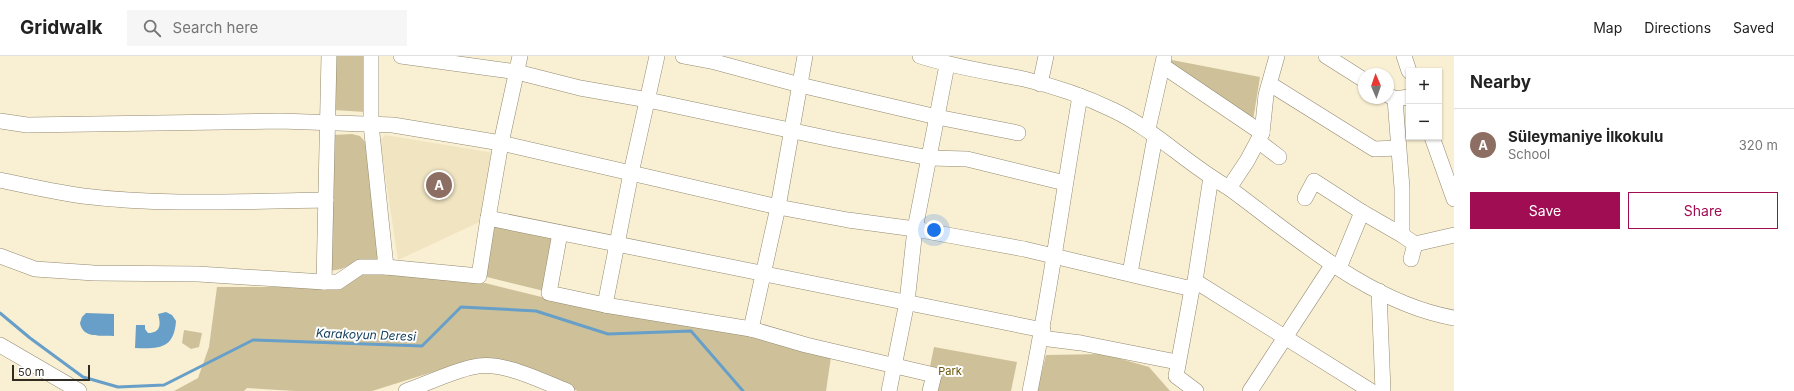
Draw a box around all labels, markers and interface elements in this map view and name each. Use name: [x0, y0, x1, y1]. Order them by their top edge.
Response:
search box: [127, 10, 407, 46]
text: Gridwalk: [20, 16, 103, 39]
icon: search: [141, 17, 163, 39]
text: Search here: [173, 18, 258, 37]
text: Map: [1593, 19, 1622, 36]
text: Directions: [1644, 19, 1711, 36]
text: Saved: [1733, 19, 1774, 36]
north arrow: [1358, 68, 1394, 104]
map controls: [1406, 68, 1442, 140]
button: +: [1406, 68, 1442, 104]
text: Nearby: [1470, 72, 1531, 92]
button: −: [1406, 104, 1442, 140]
text: Süleymaniye İlkokulu: [1508, 127, 1663, 146]
text: A: [1478, 137, 1488, 153]
text: 320 m: [1739, 137, 1778, 153]
text: School: [1508, 146, 1550, 162]
pin: A: [426, 170, 452, 200]
button: Save: [1470, 192, 1620, 229]
button: Share: [1628, 192, 1778, 229]
your location: [924, 220, 944, 240]
water label: Karakoyun Deresi: [316, 325, 417, 344]
scale bar: [12, 363, 90, 382]
park label: Park: [938, 364, 962, 378]
text: 50 m: [18, 365, 44, 379]

